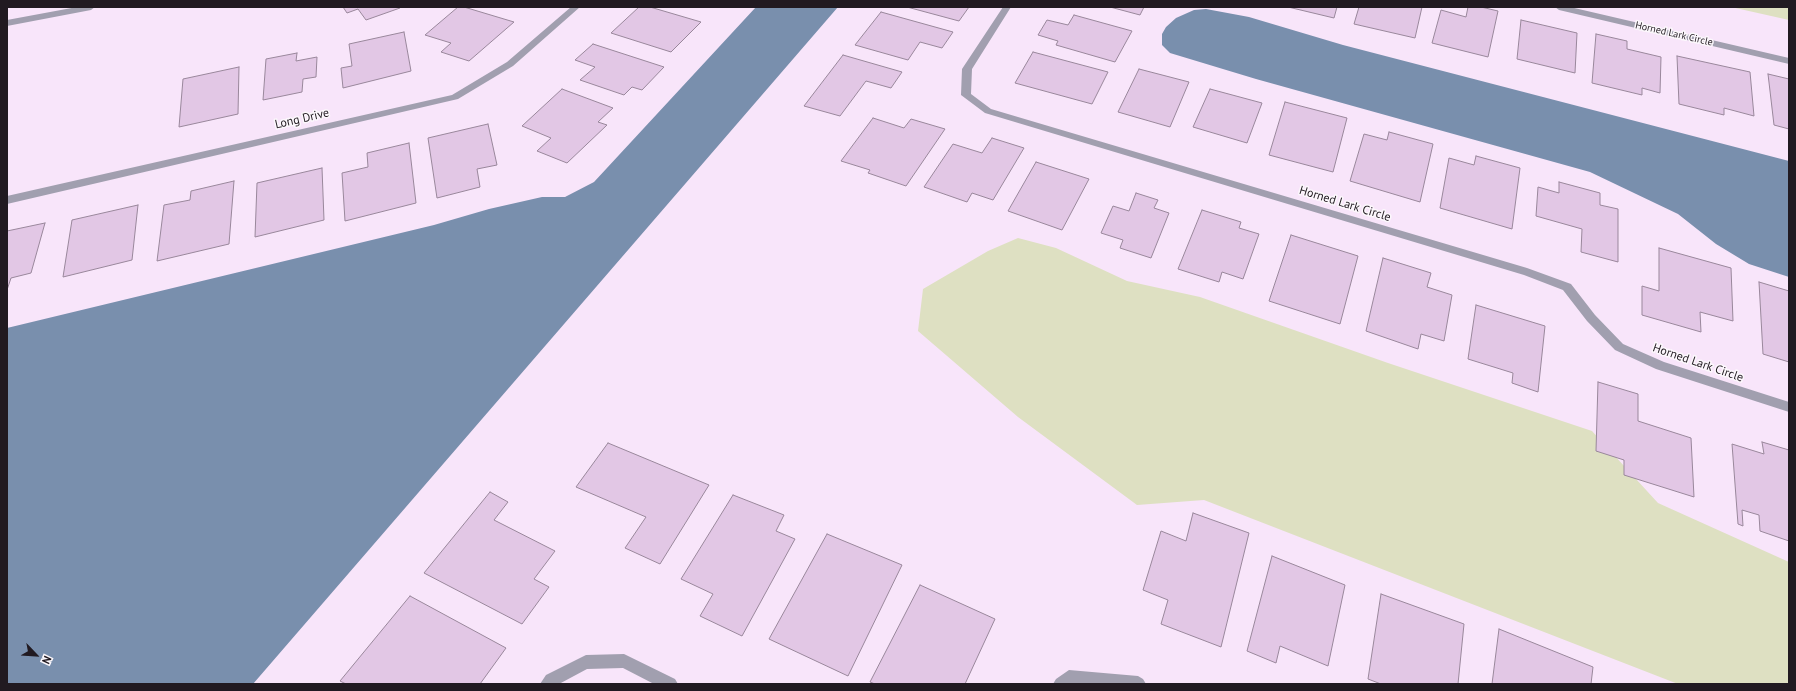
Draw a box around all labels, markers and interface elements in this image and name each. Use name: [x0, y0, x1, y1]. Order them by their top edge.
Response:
street label: Horned Lark Circle: [1634, 19, 1714, 49]
street label: Long Drive: [274, 106, 330, 132]
street label: Horned Lark Circle: [1297, 183, 1393, 225]
street label: Horned Lark Circle: [1651, 341, 1745, 385]
north arrow: [16, 635, 56, 675]
text: N: [39, 654, 55, 666]

